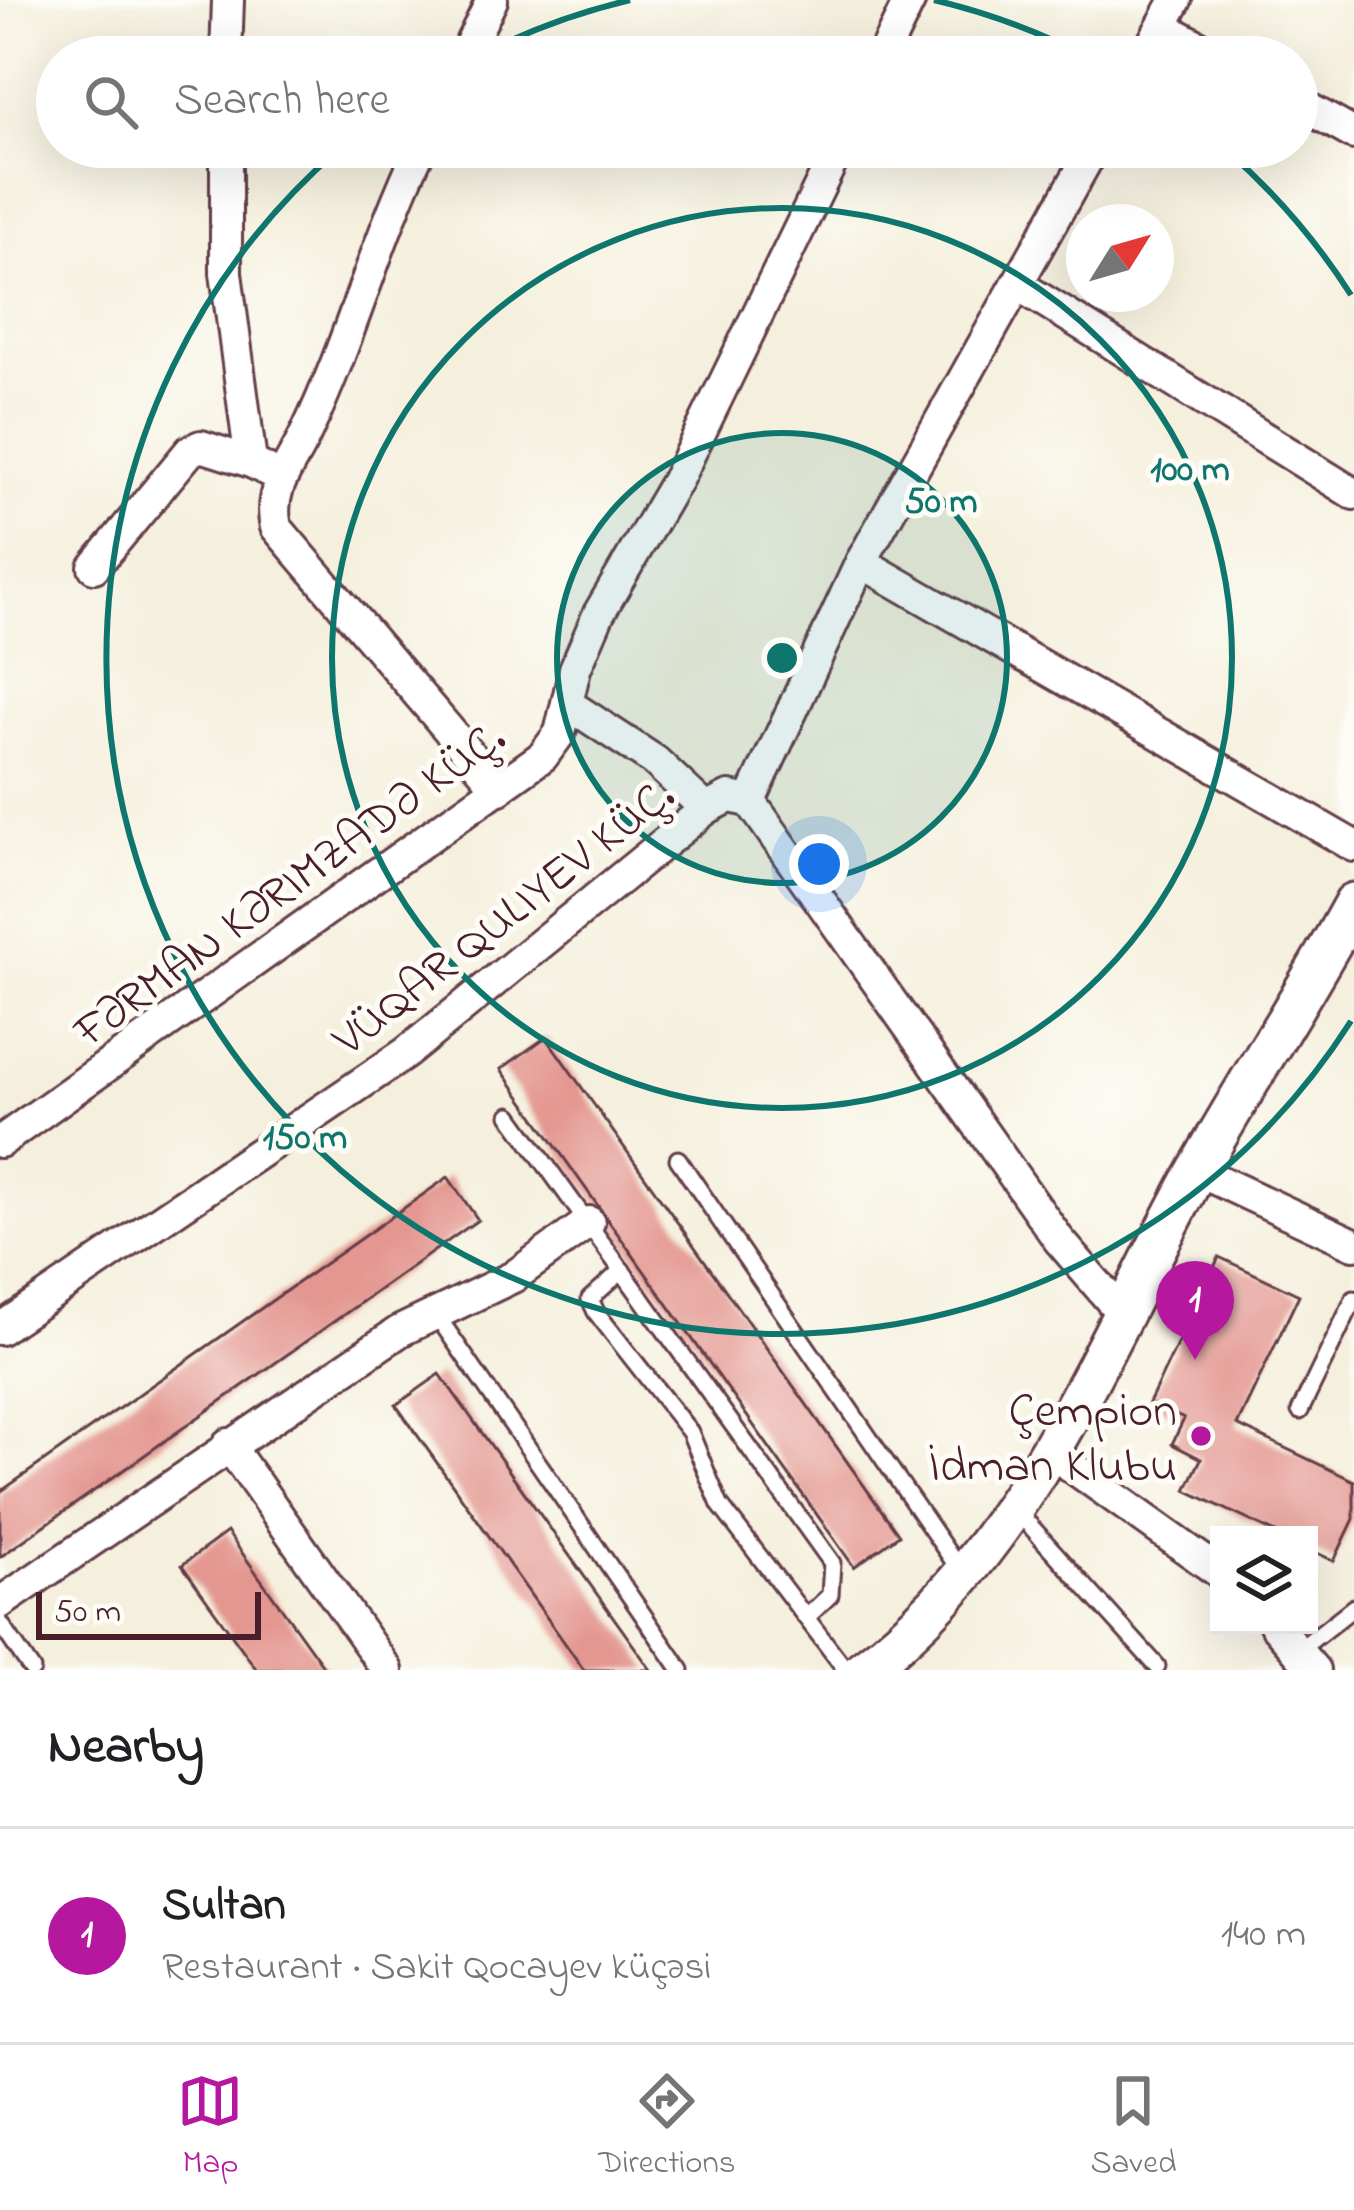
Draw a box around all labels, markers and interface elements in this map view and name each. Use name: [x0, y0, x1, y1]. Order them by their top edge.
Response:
search box: [36, 36, 1318, 168]
icon: search: [78, 69, 144, 135]
text: Search here: [174, 69, 390, 135]
north arrow: [1066, 204, 1174, 312]
text: 100 m: [1150, 445, 1230, 498]
text: 50 m: [904, 477, 978, 530]
centre of rings: [761, 637, 803, 679]
street label: FƏRMAN KƏRIMZADƏ KÜÇ.: [60, 705, 521, 1067]
street label: VÜQAR QULIYEV KÜÇ.: [318, 763, 691, 1076]
your location: [789, 834, 849, 894]
text: 150 m: [263, 1113, 347, 1166]
pin: 1: [1156, 1261, 1234, 1360]
place label: Çempion İdman Klubu: [929, 1378, 1177, 1503]
marker: Çempion İdman Klubu: [1188, 1423, 1214, 1449]
map controls: [1210, 1526, 1318, 1634]
button: layers: [1210, 1526, 1318, 1634]
scale bar: [36, 1586, 261, 1639]
text: 50 m: [54, 1589, 121, 1637]
text: Nearby: [48, 1711, 204, 1786]
text: Sultan: [162, 1874, 286, 1940]
text: 1: [81, 1907, 93, 1964]
text: 140 m: [1221, 1907, 1306, 1964]
text: Restaurant · Sakit Qocayev küçəsi: [162, 1940, 711, 1997]
tab: Map: [177, 2068, 243, 2188]
tab: Directions: [598, 2068, 736, 2188]
tab: Saved: [1090, 2068, 1177, 2188]

